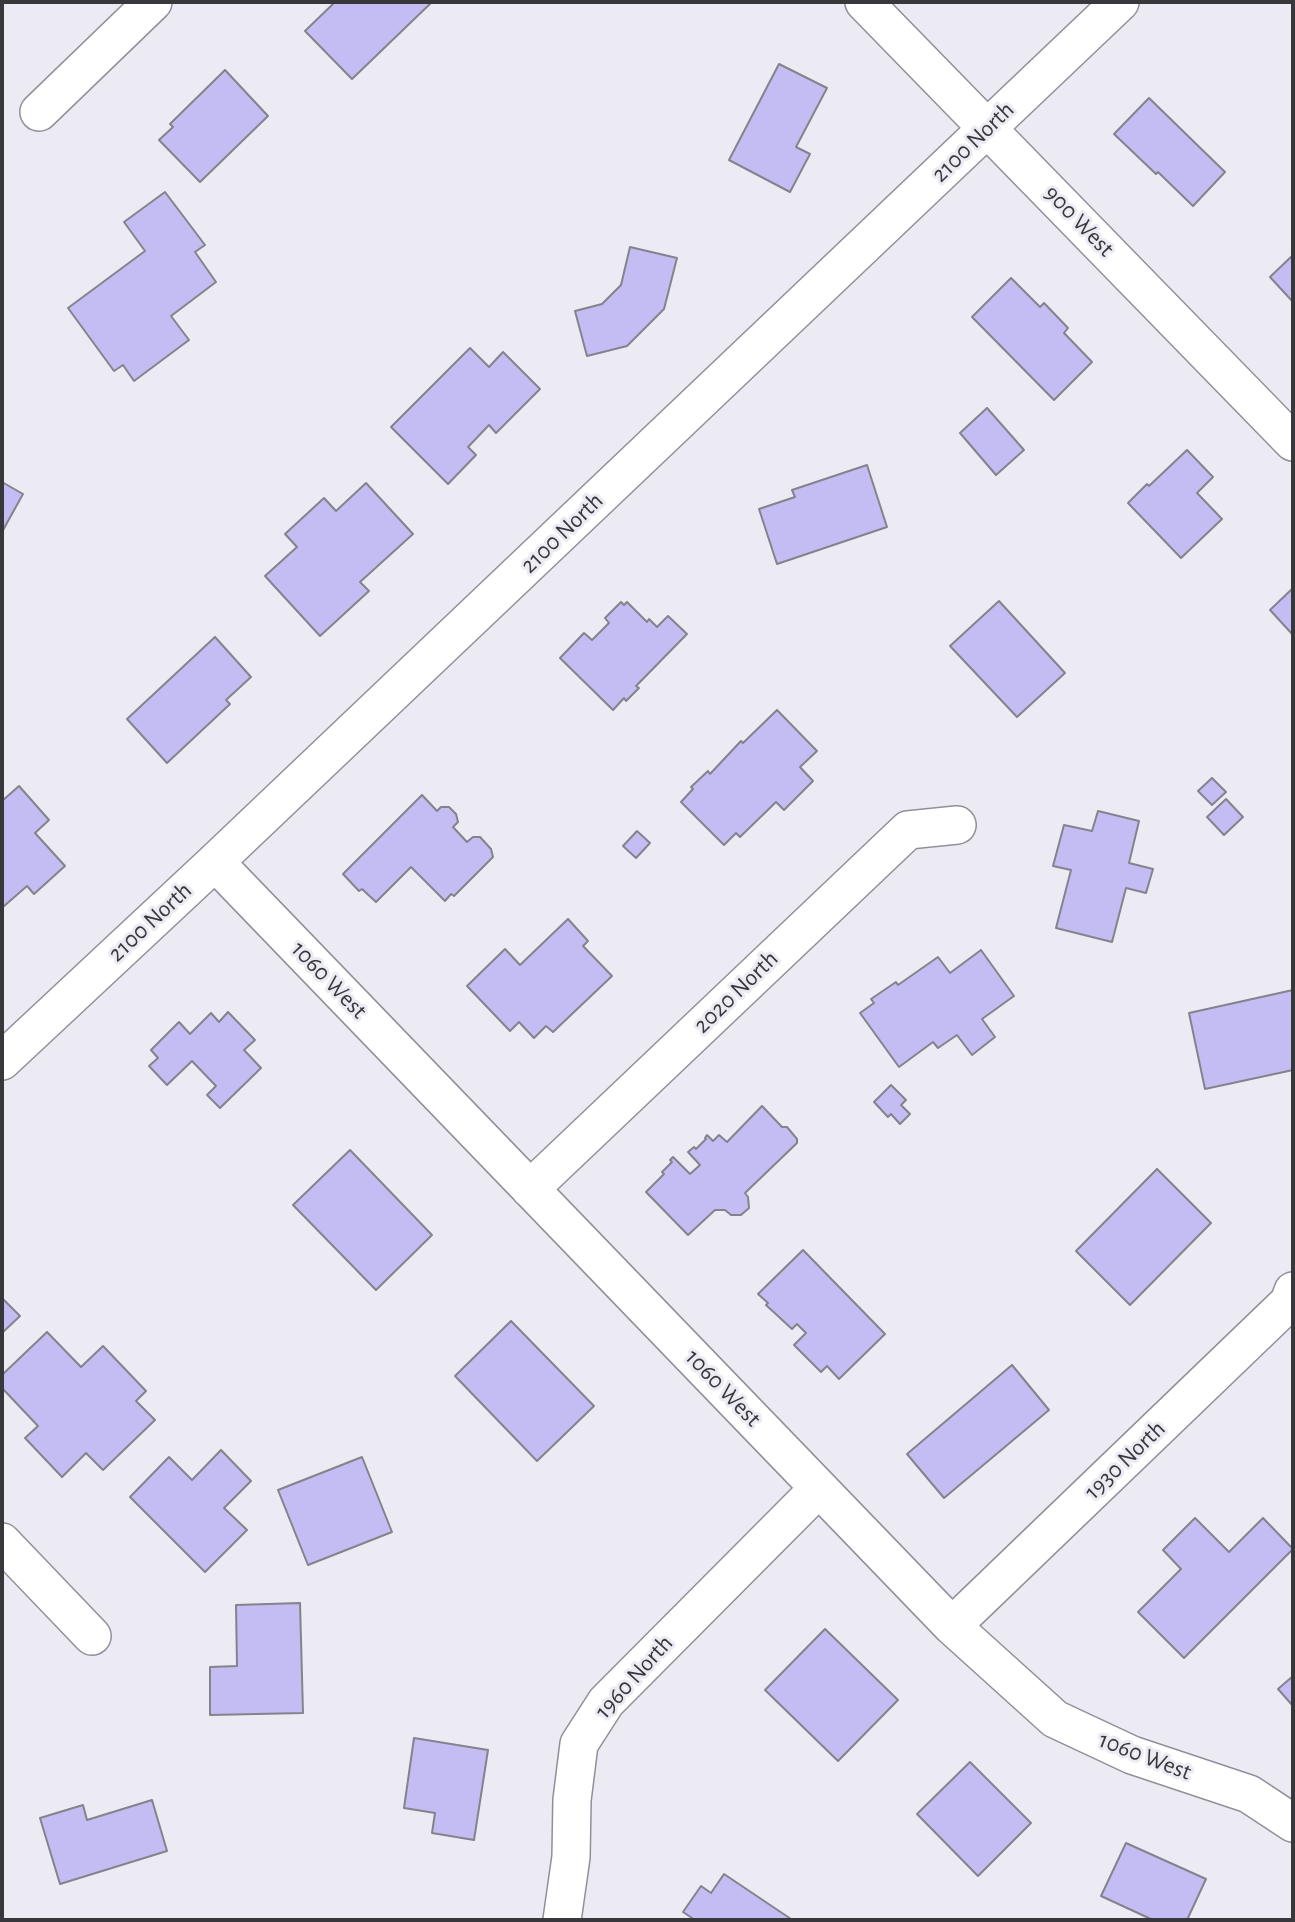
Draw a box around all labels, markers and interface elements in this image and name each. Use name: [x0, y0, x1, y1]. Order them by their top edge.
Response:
street label: 2100 North: [926, 96, 1020, 188]
street label: 900 West: [1038, 179, 1120, 263]
street label: 2100 North: [515, 487, 609, 579]
street label: 2100 North: [102, 876, 198, 968]
street label: 1060 West: [285, 935, 373, 1025]
street label: 2020 North: [688, 945, 784, 1039]
street label: 1060 West: [679, 1343, 767, 1433]
street label: 1930 North: [1079, 1414, 1171, 1506]
street label: 1960 North: [589, 1629, 679, 1725]
street label: 1060 West: [1095, 1725, 1195, 1787]

